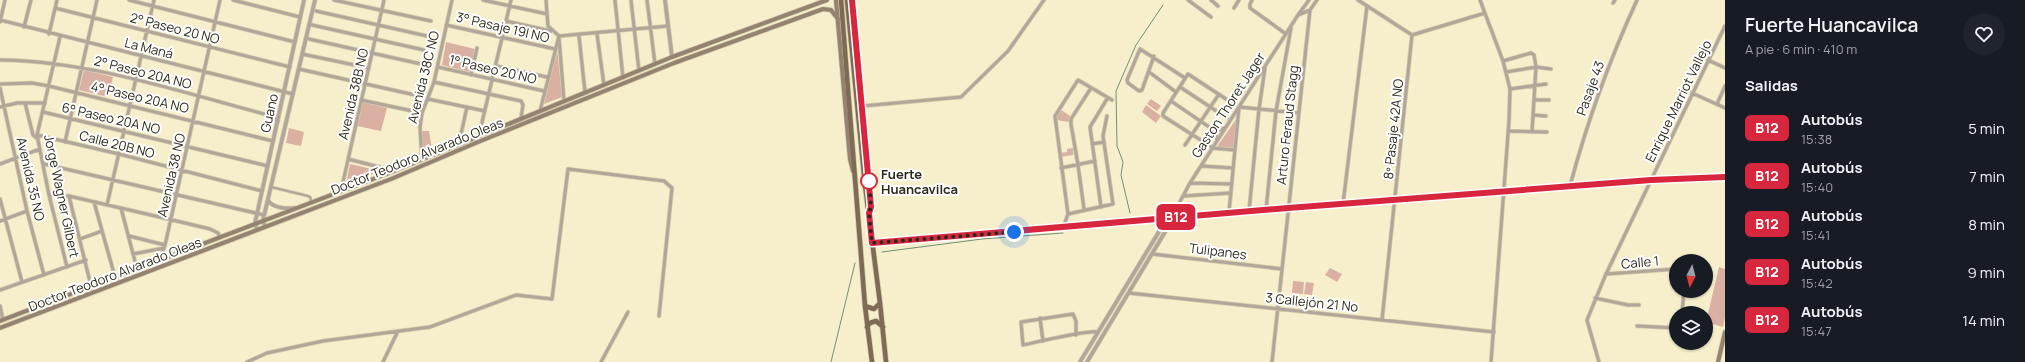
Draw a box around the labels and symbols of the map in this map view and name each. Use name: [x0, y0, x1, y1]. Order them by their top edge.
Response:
street label: 2° Paseo 20 NO: [128, 8, 222, 48]
street label: 3° Pasaje 19I NO: [455, 8, 552, 47]
street label: Avenida 38C NO: [403, 28, 443, 125]
street label: La Maná: [123, 33, 175, 63]
street label: Enrique Marriot Vallejo: [1641, 37, 1716, 165]
street label: Avenida 38B NO: [334, 46, 372, 142]
street label: Gaston Thoret Jager: [1187, 48, 1269, 161]
street label: 1° Paseo 20 NO: [447, 50, 539, 88]
street label: 2° Paseo 20A NO: [92, 51, 194, 93]
street label: Pasaje 43: [1572, 58, 1608, 118]
street label: Arturo Feraud Stagg: [1272, 64, 1302, 186]
street label: 4° Paseo 20A NO: [89, 77, 191, 117]
street label: 8º Pasaje 42A NO: [1379, 77, 1407, 180]
street label: Guano: [256, 91, 282, 134]
street label: 6° Paseo 20A NO: [60, 98, 163, 138]
street label: Doctor Teodoro Alvarado Oleas: [328, 113, 506, 199]
street label: Calle 20B NO: [77, 126, 157, 162]
street label: Avenida 38 NO: [153, 131, 190, 219]
street label: Jorge Wagner Gilbert: [40, 133, 84, 259]
street label: Avenida 35 NO: [13, 135, 50, 223]
place label: Fuerte Huancavilca: [881, 165, 958, 198]
marker: Fuerte Huancavilca: [860, 172, 878, 190]
line badge: B12: [1153, 204, 1199, 230]
your location: [1004, 222, 1024, 242]
street label: Doctor Teodoro Alvarado Oleas: [26, 233, 204, 315]
street label: Tulipanes: [1188, 239, 1248, 263]
street label: Calle 1: [1620, 251, 1660, 273]
north arrow: [1669, 254, 1713, 298]
street label: 3 Callejón 21 No: [1265, 288, 1359, 316]

